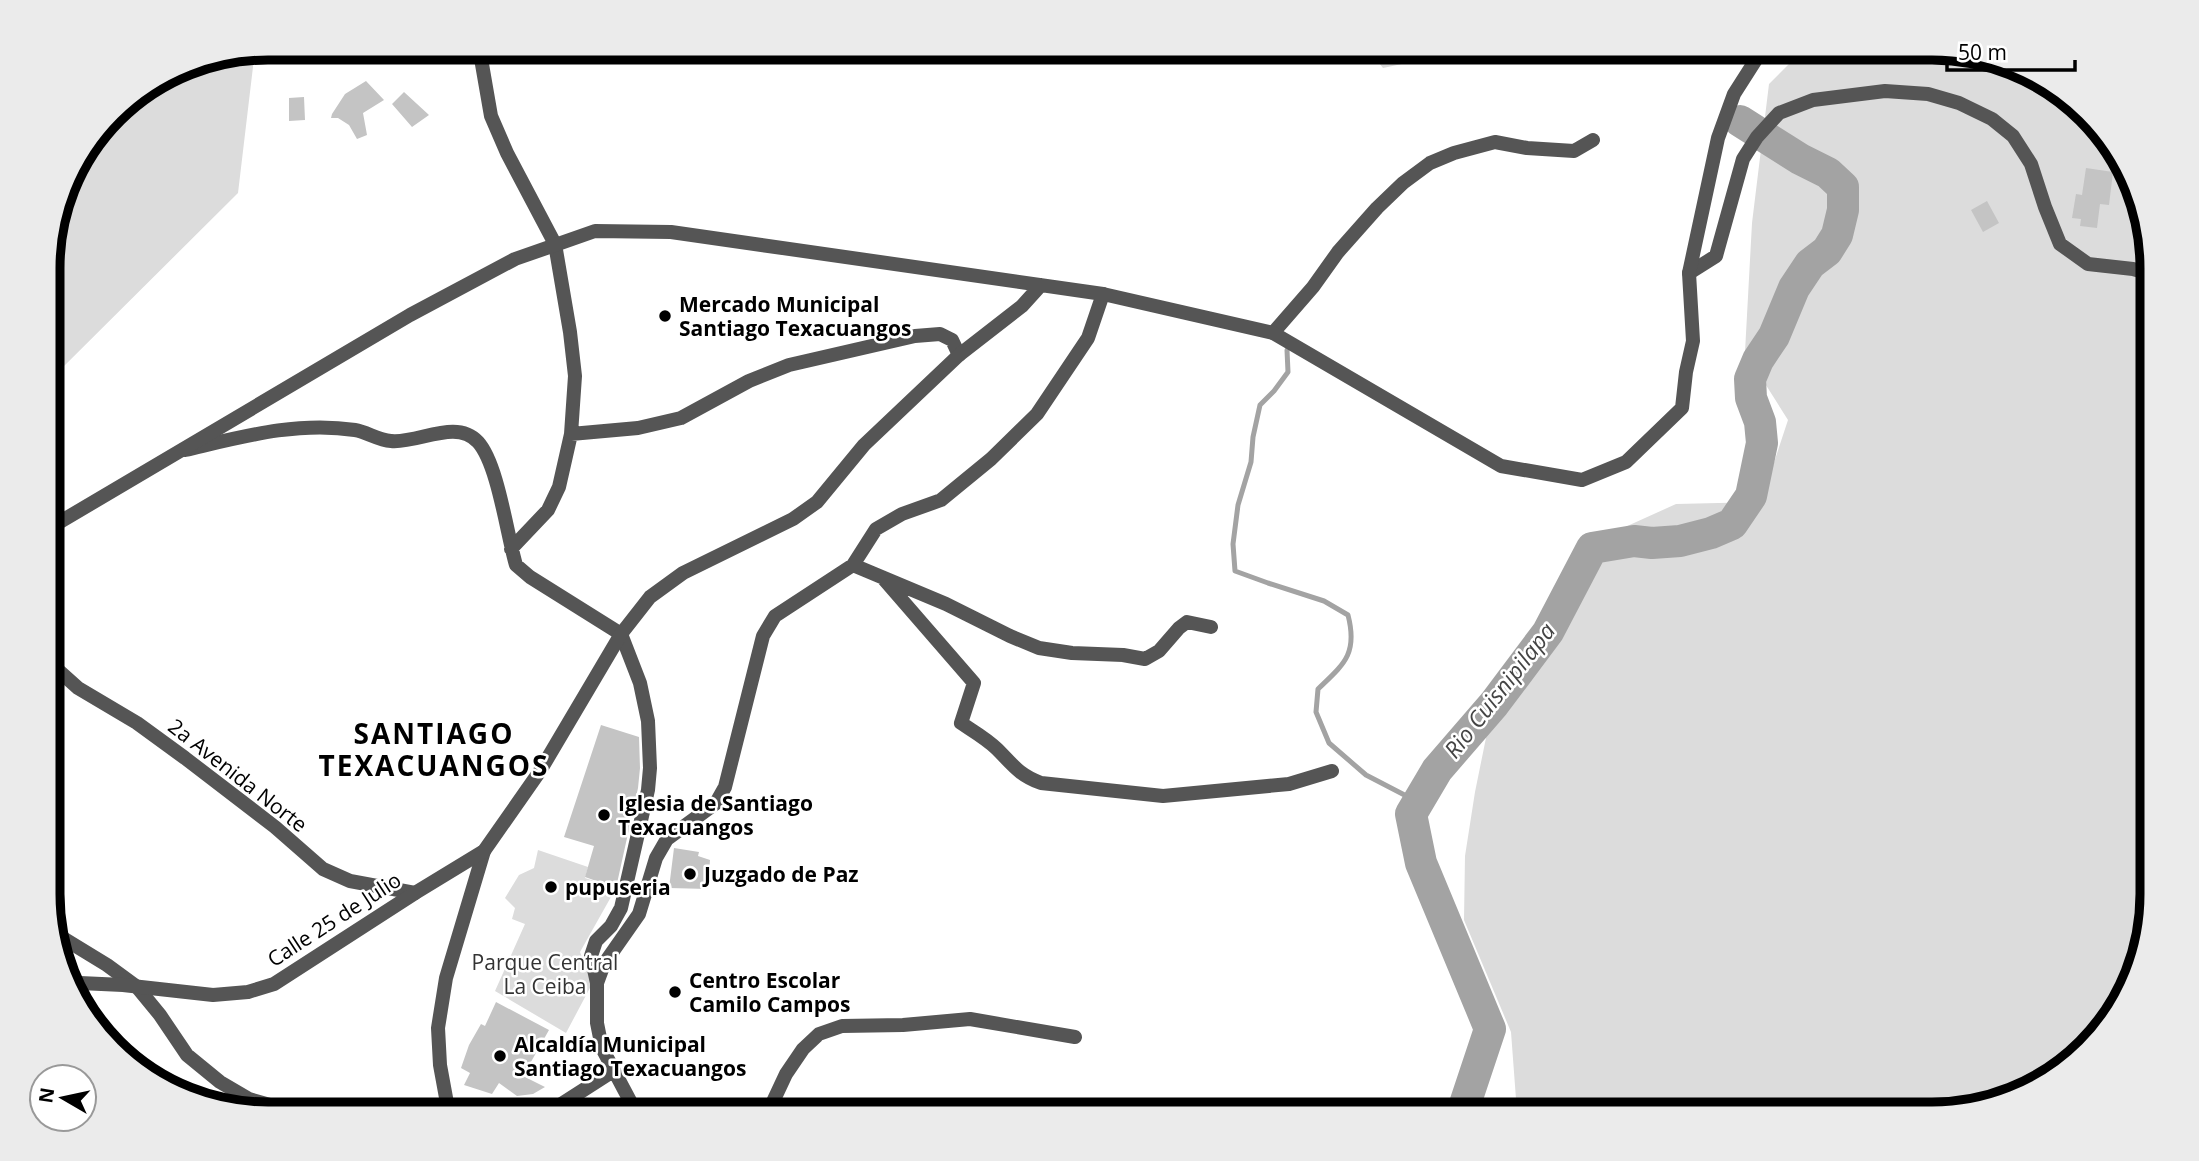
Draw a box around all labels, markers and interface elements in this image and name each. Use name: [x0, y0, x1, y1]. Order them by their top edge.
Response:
scale bar: [1947, 28, 2075, 72]
text: 50 m: [1958, 38, 2007, 66]
place label: Mercado Municipal Santiago Texacuangos: [679, 290, 911, 342]
marker: Mercado Municipal Santiago Texacuangos: [657, 308, 673, 324]
water label: Rio Cuisnipilapa: [1436, 616, 1562, 764]
street label: 2a Avenida Norte: [163, 712, 313, 838]
district label: SANTIAGO TEXACUANGOS: [319, 714, 549, 784]
place label: Iglesia de Santiago Texacuangos: [618, 789, 813, 841]
marker: Iglesia de Santiago Texacuangos: [596, 807, 612, 823]
place label: Juzgado de Paz: [702, 860, 859, 888]
street label: Calle 25 de Julio: [262, 865, 406, 973]
marker: Juzgado de Paz: [682, 866, 698, 882]
place label: pupuseria: [565, 873, 671, 901]
marker: pupuseria: [543, 879, 559, 895]
park label: Parque Central La Ceiba: [472, 948, 618, 1000]
place label: Centro Escolar Camilo Campos: [689, 966, 850, 1018]
marker: Centro Escolar Camilo Campos: [667, 984, 683, 1000]
place label: Alcaldía Municipal Santiago Texacuangos: [514, 1030, 746, 1082]
marker: Alcaldía Municipal Santiago Texacuangos: [492, 1048, 508, 1064]
north arrow: [28, 1063, 98, 1133]
text: N: [32, 1086, 60, 1105]

